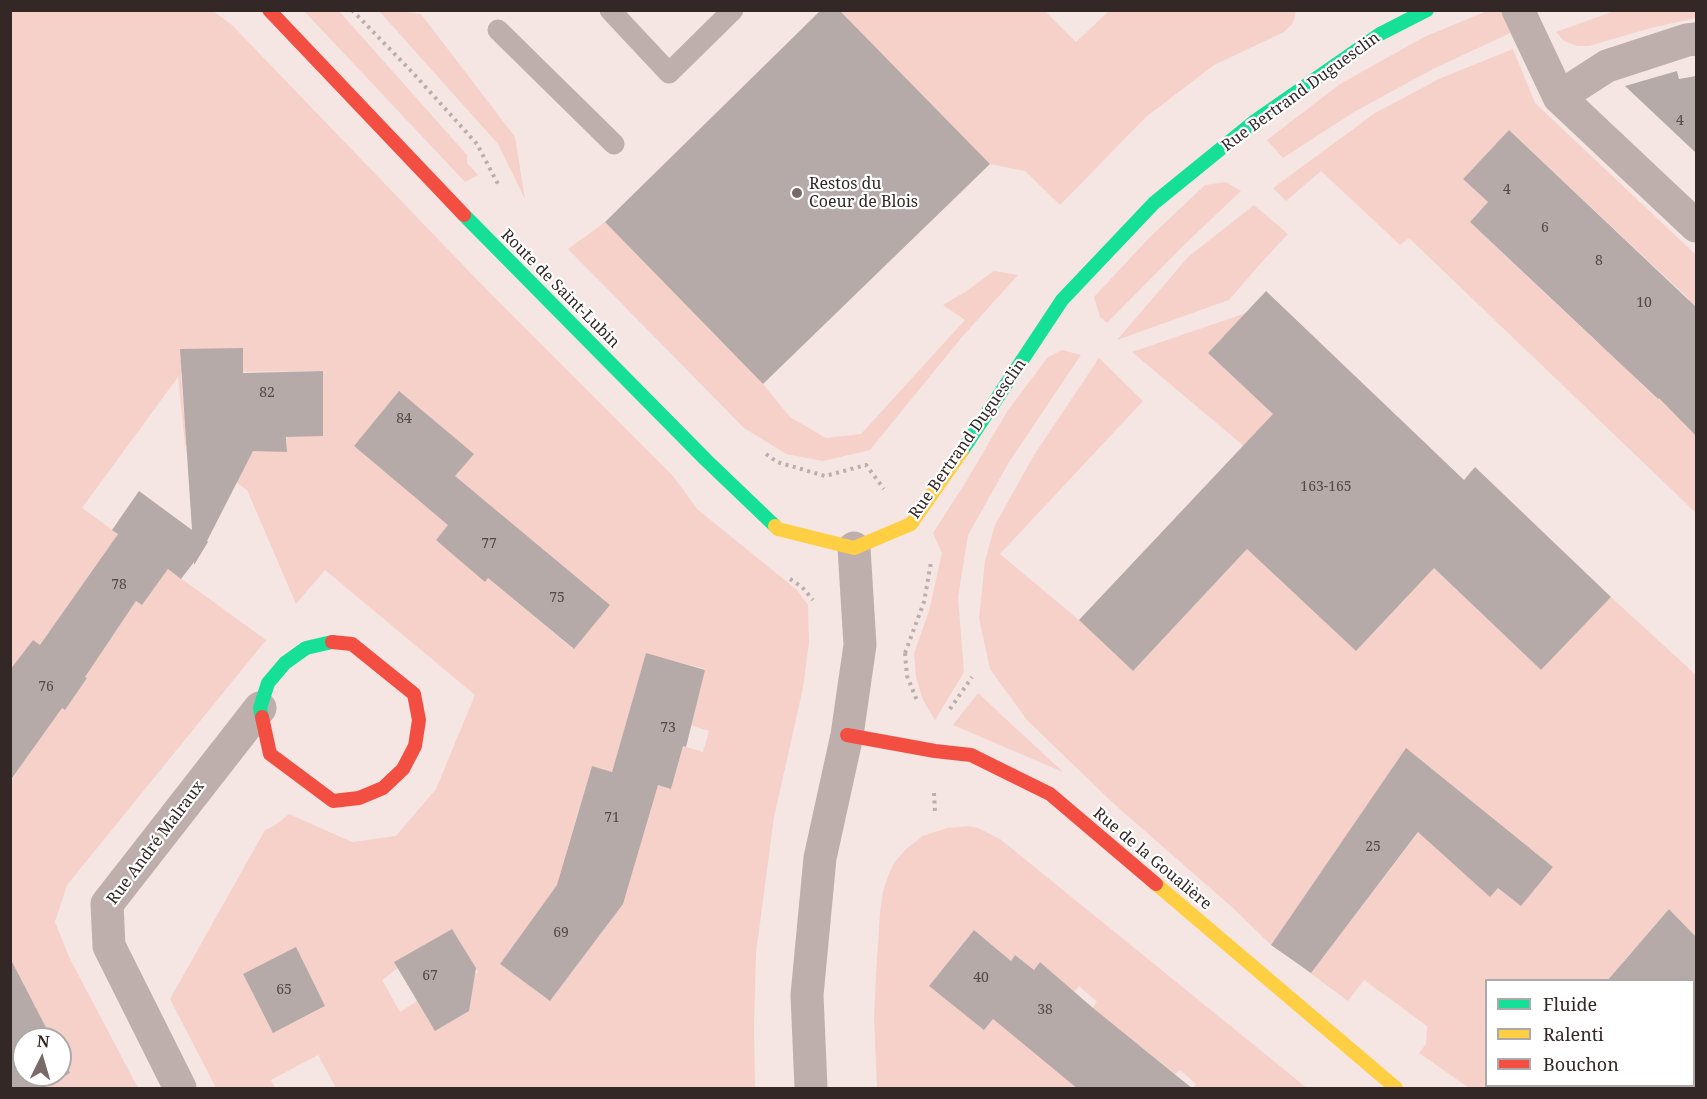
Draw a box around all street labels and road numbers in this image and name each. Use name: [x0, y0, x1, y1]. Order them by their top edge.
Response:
street label: Rue Bertrand Duguesclin: [1218, 28, 1384, 156]
street label: Route de Saint-Lubin: [497, 226, 623, 352]
street label: Rue Bertrand Duguesclin: [905, 355, 1031, 523]
street label: Rue André Malraux: [103, 777, 209, 909]
street label: Rue de la Goualière: [1089, 804, 1215, 914]

